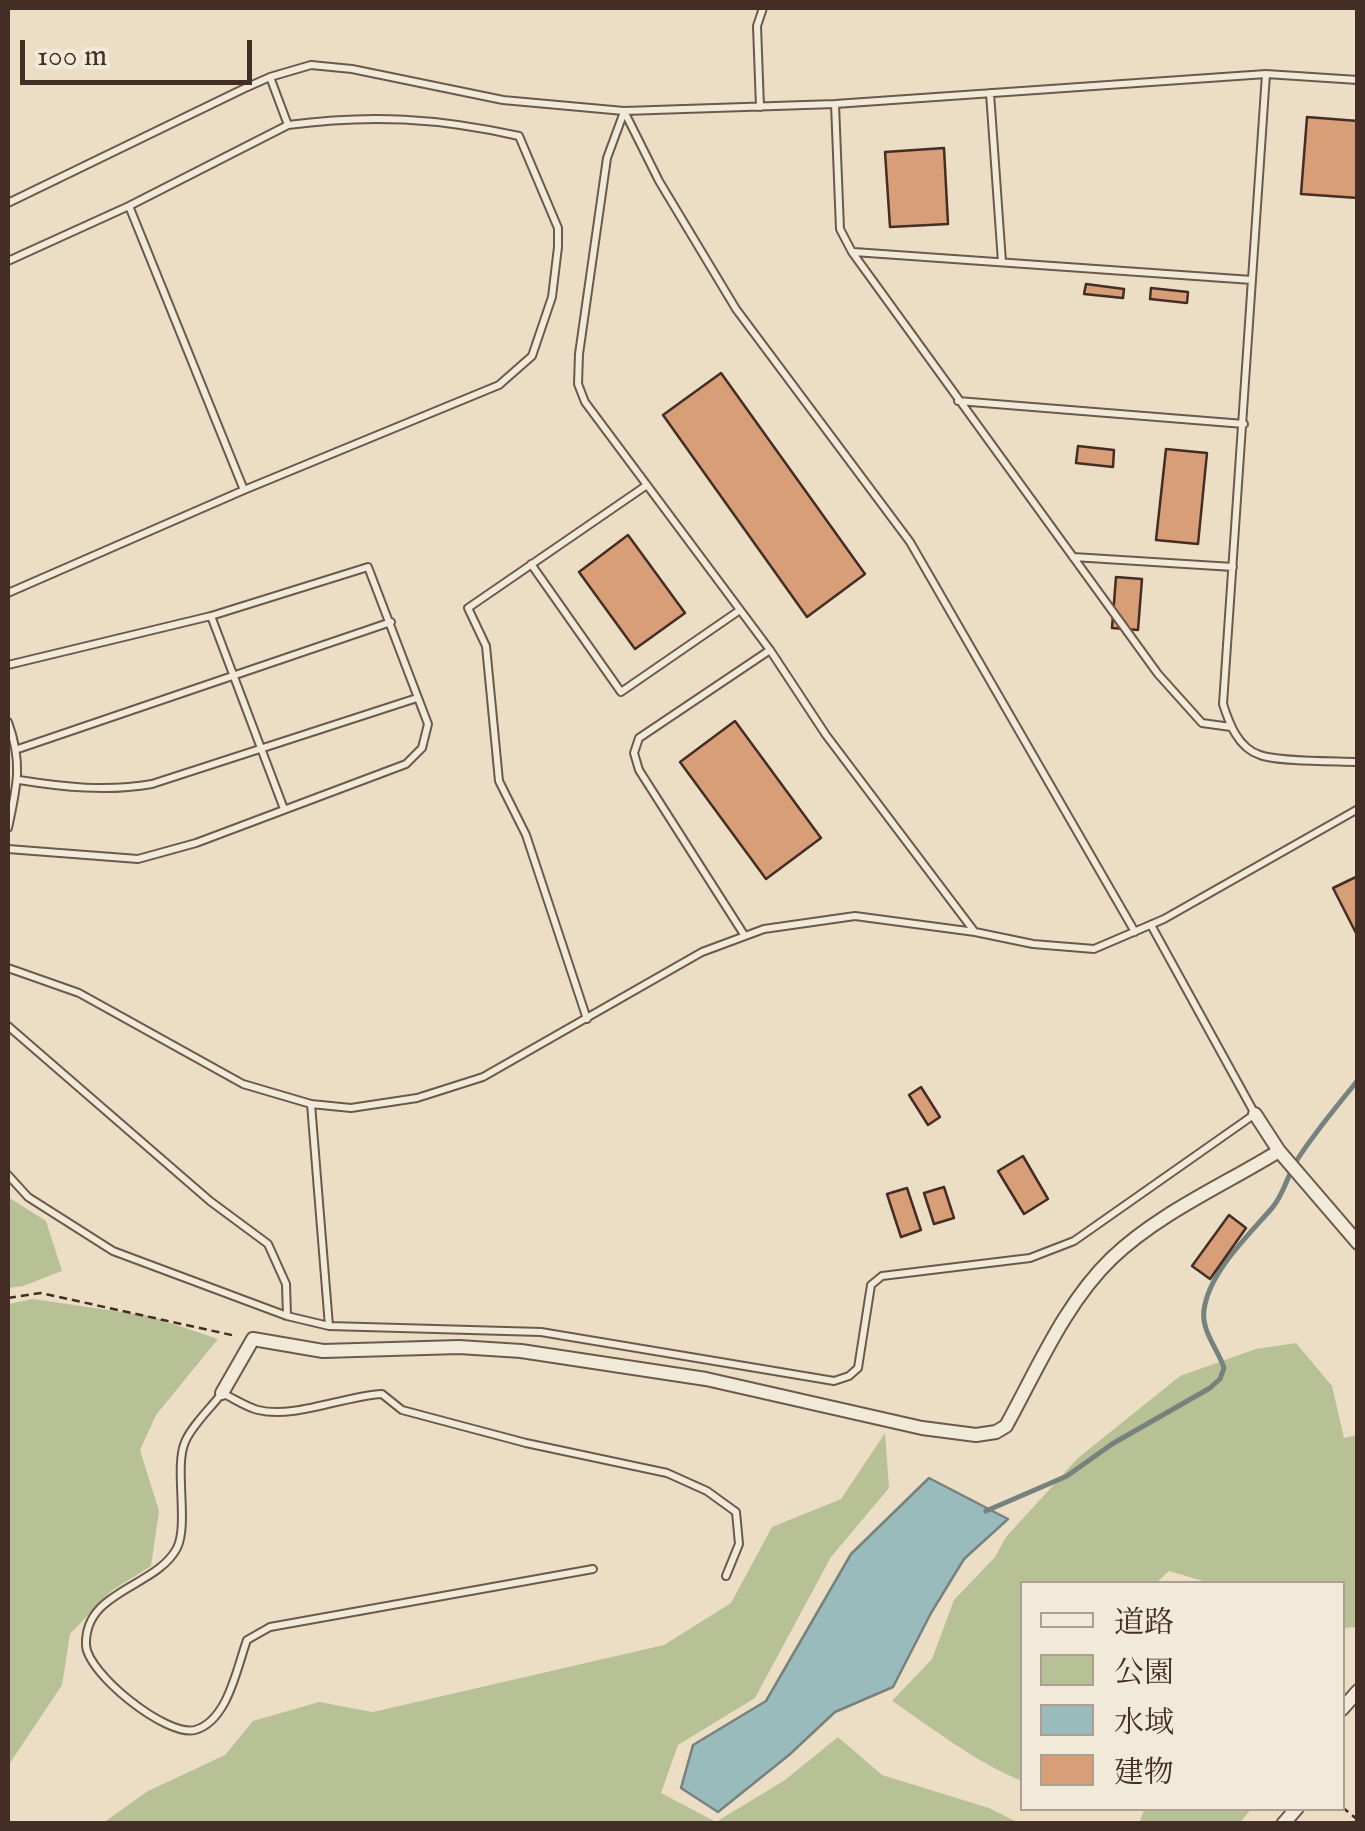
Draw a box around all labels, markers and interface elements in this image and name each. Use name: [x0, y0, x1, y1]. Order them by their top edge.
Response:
scale bar: [25, 20, 258, 82]
text: 100 m: [37, 38, 107, 76]
legend: [1020, 1581, 1345, 1811]
text: 道路: [1114, 1605, 1174, 1643]
text: 公園: [1114, 1655, 1174, 1693]
text: 水域: [1114, 1705, 1174, 1743]
text: 建物: [1114, 1755, 1174, 1793]

